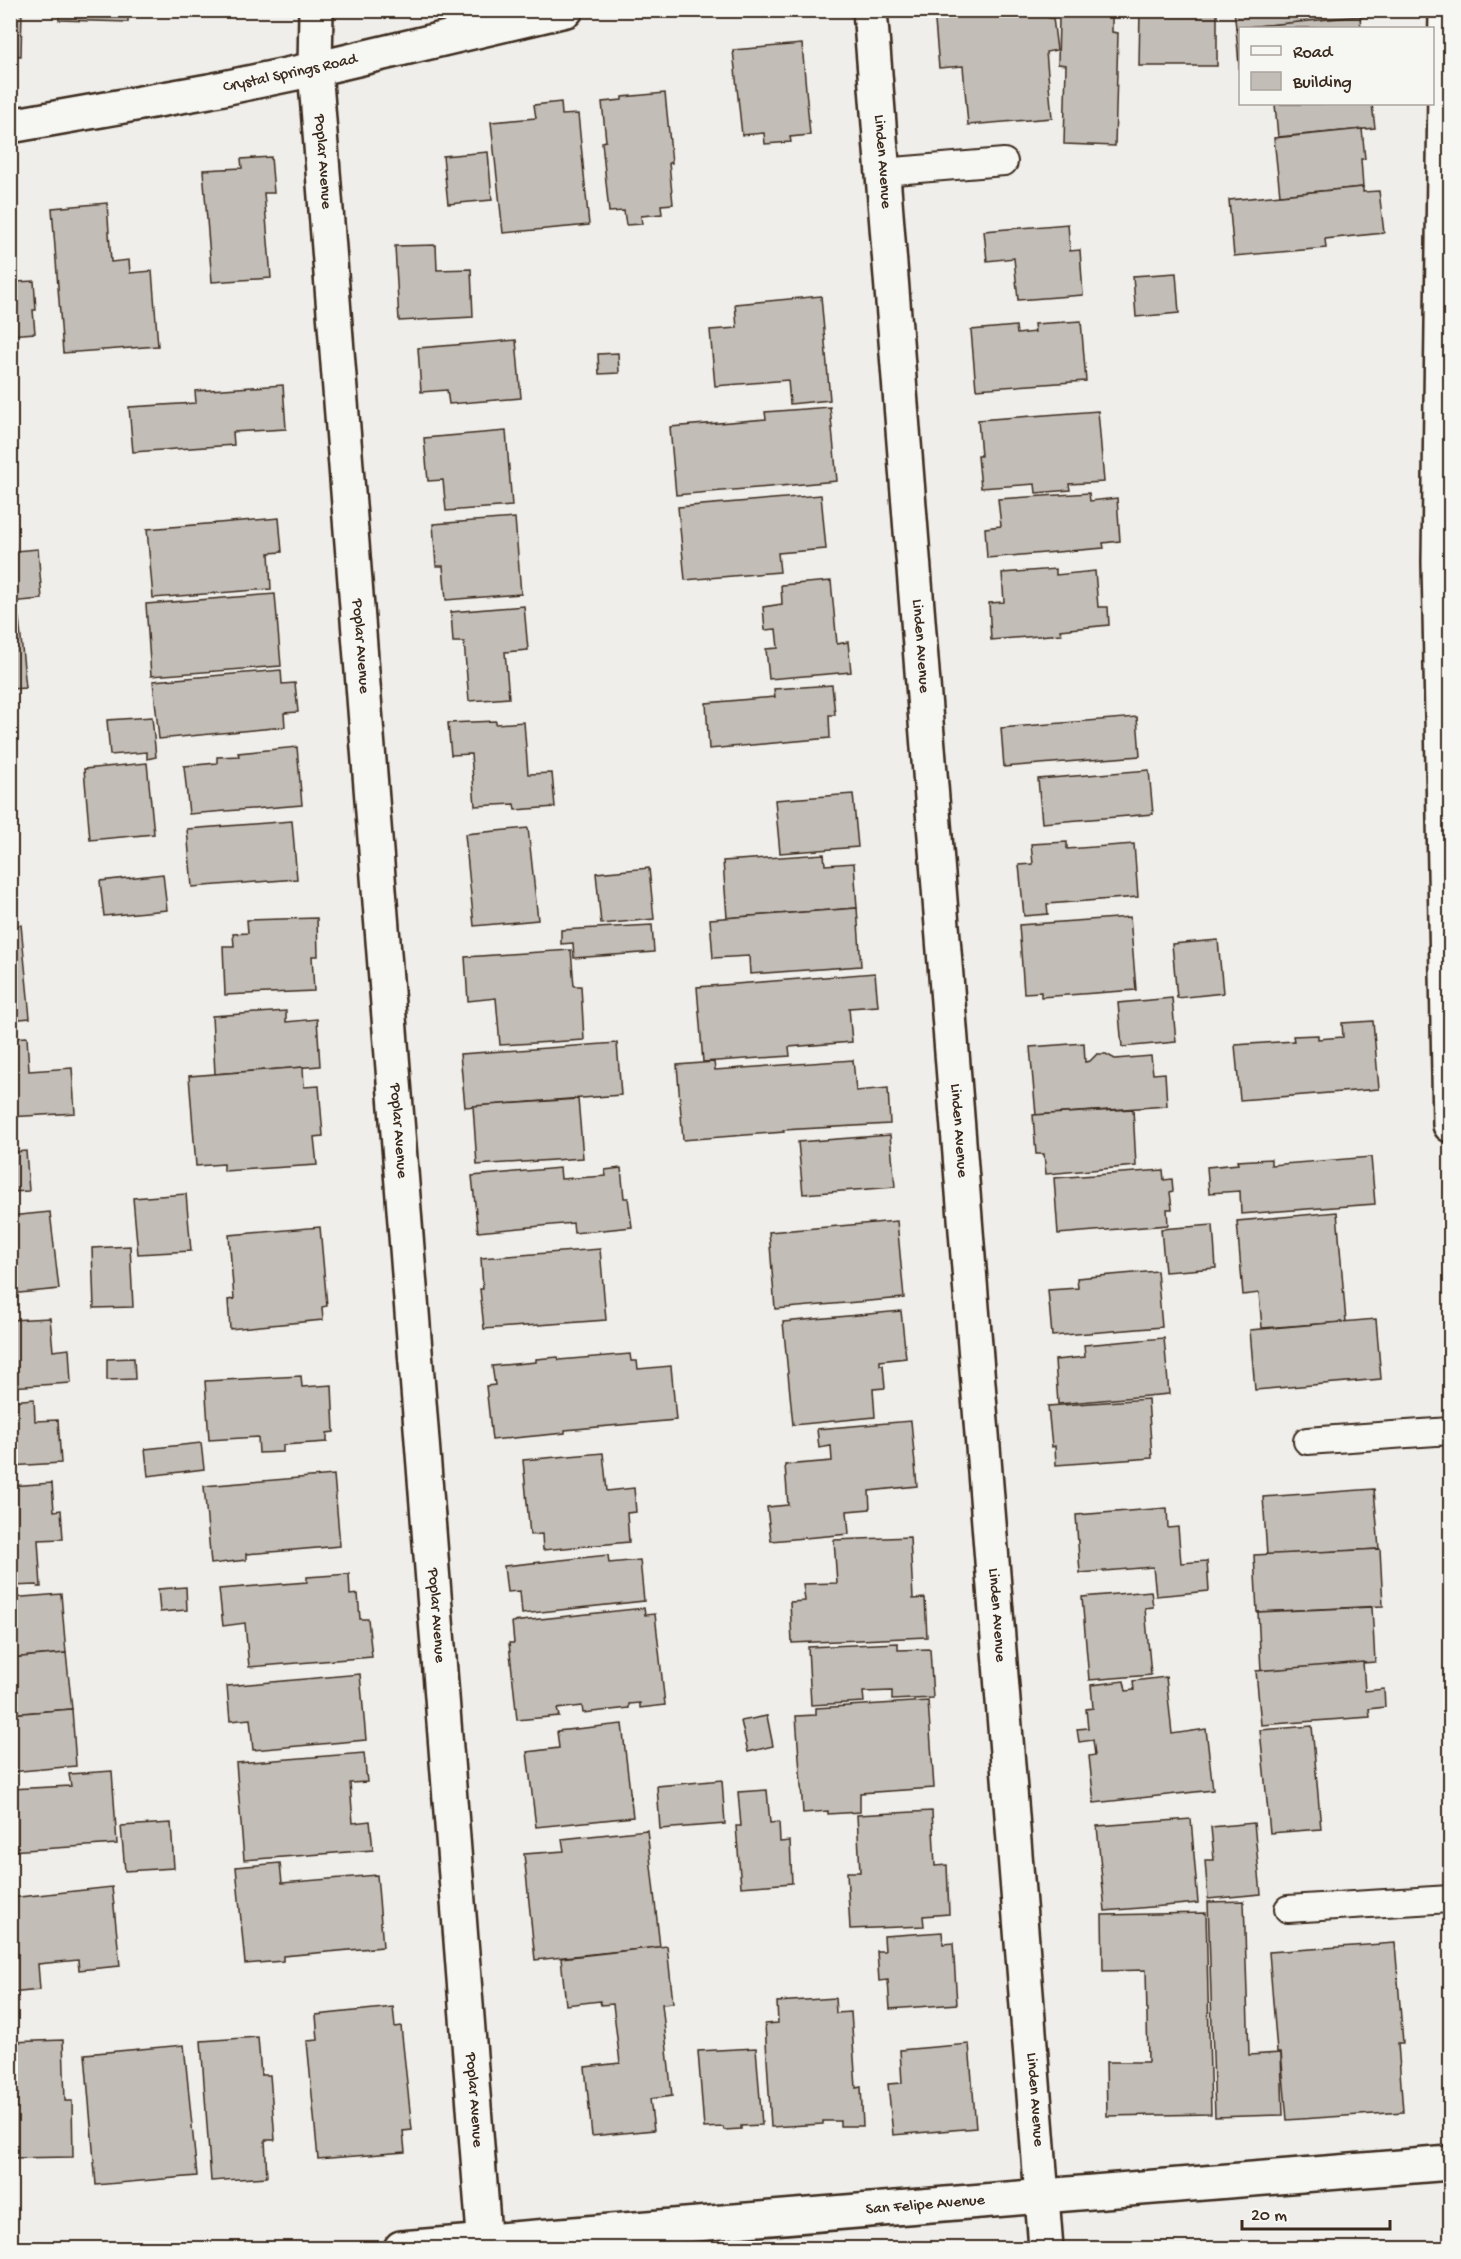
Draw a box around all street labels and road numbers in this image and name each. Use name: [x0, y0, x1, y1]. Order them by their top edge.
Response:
street label: Crystal Springs Road: [221, 50, 361, 97]
street label: Poplar Avenue: [309, 113, 335, 211]
street label: Linden Avenue: [869, 114, 895, 210]
street label: Poplar Avenue: [347, 597, 373, 695]
street label: Linden Avenue: [907, 598, 933, 694]
street label: Poplar Avenue: [385, 1082, 411, 1180]
street label: Linden Avenue: [945, 1083, 971, 1179]
street label: Poplar Avenue: [422, 1566, 449, 1664]
street label: Linden Avenue: [983, 1567, 1009, 1663]
street label: Poplar Avenue: [460, 2051, 487, 2149]
street label: Linden Avenue: [1021, 2052, 1048, 2148]
street label: San Felipe Avenue: [865, 2191, 986, 2220]

